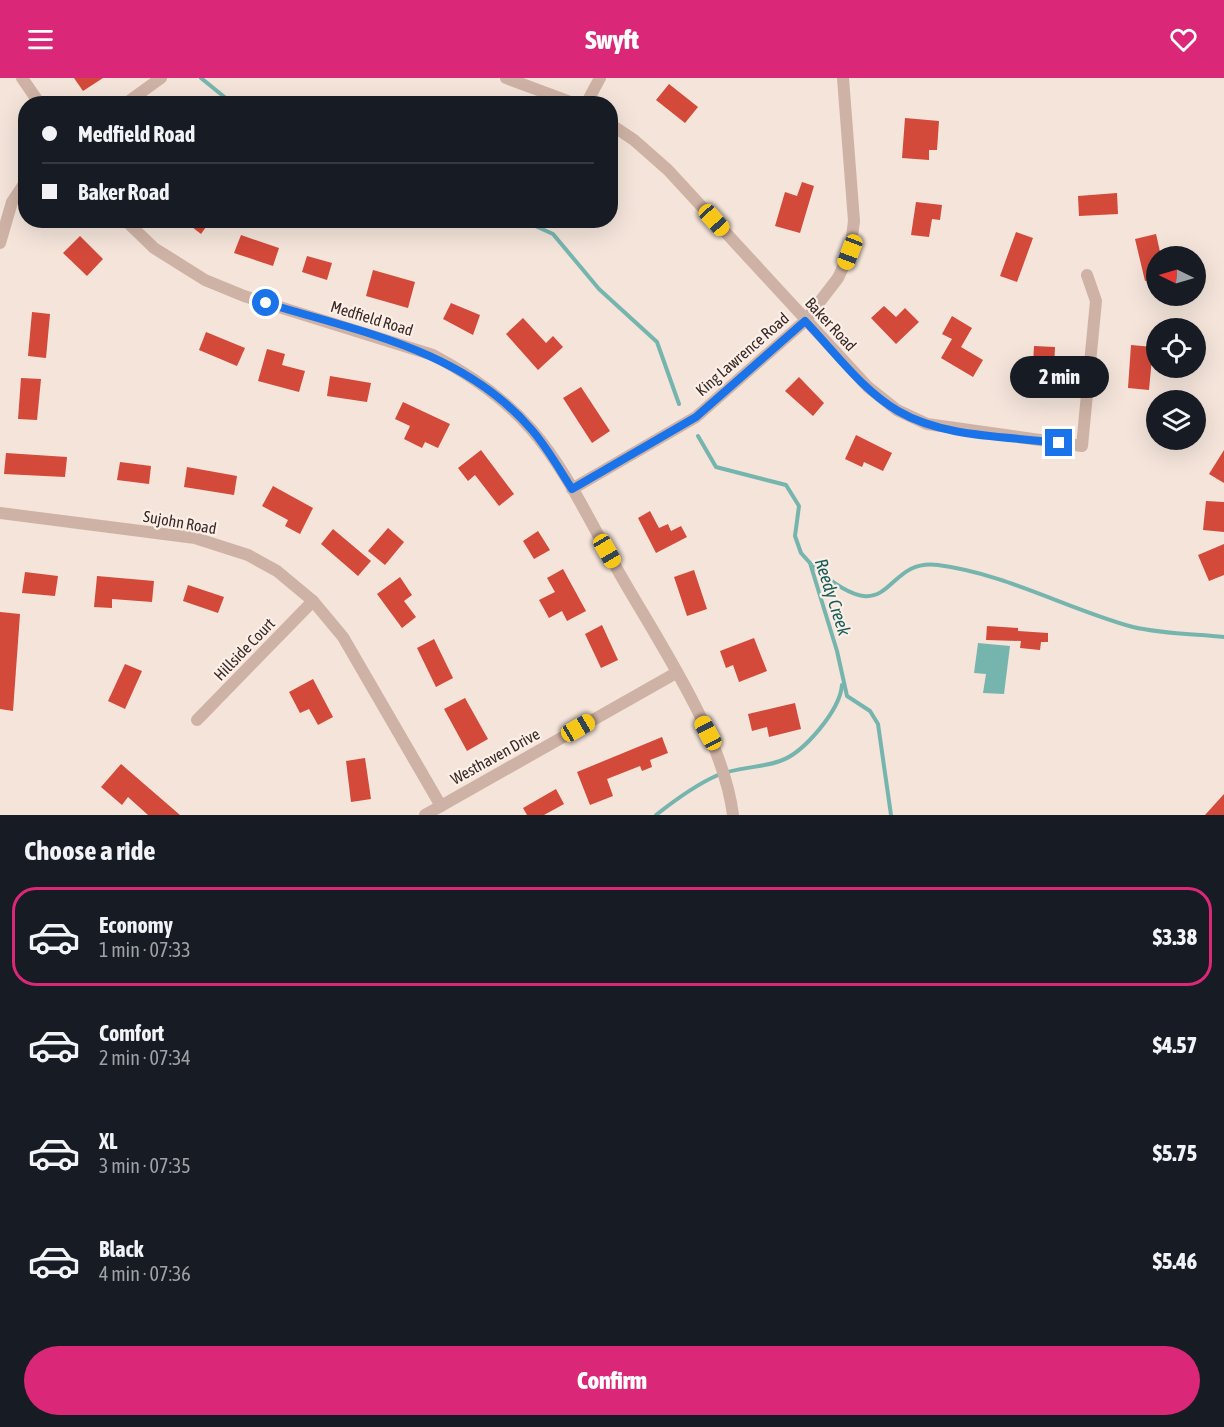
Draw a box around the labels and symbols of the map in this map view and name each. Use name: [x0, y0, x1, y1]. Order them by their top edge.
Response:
car: [695, 201, 733, 239]
car: [835, 232, 865, 272]
north arrow: [1146, 246, 1206, 306]
route start: [252, 289, 279, 316]
street label: Baker Road: [802, 294, 860, 354]
street label: Medfield Road: [329, 297, 415, 339]
street label: King Lawrence Road: [692, 309, 793, 400]
callout: 2 min: [1010, 356, 1108, 398]
route end: [1045, 429, 1072, 456]
street label: Sujohn Road: [142, 507, 218, 538]
car: [590, 531, 624, 571]
water label: Reedy Creek: [811, 556, 856, 639]
street label: Hillside Court: [210, 614, 278, 684]
car: [558, 711, 598, 745]
car: [692, 713, 724, 753]
street label: Westhaven Drive: [448, 724, 542, 788]

